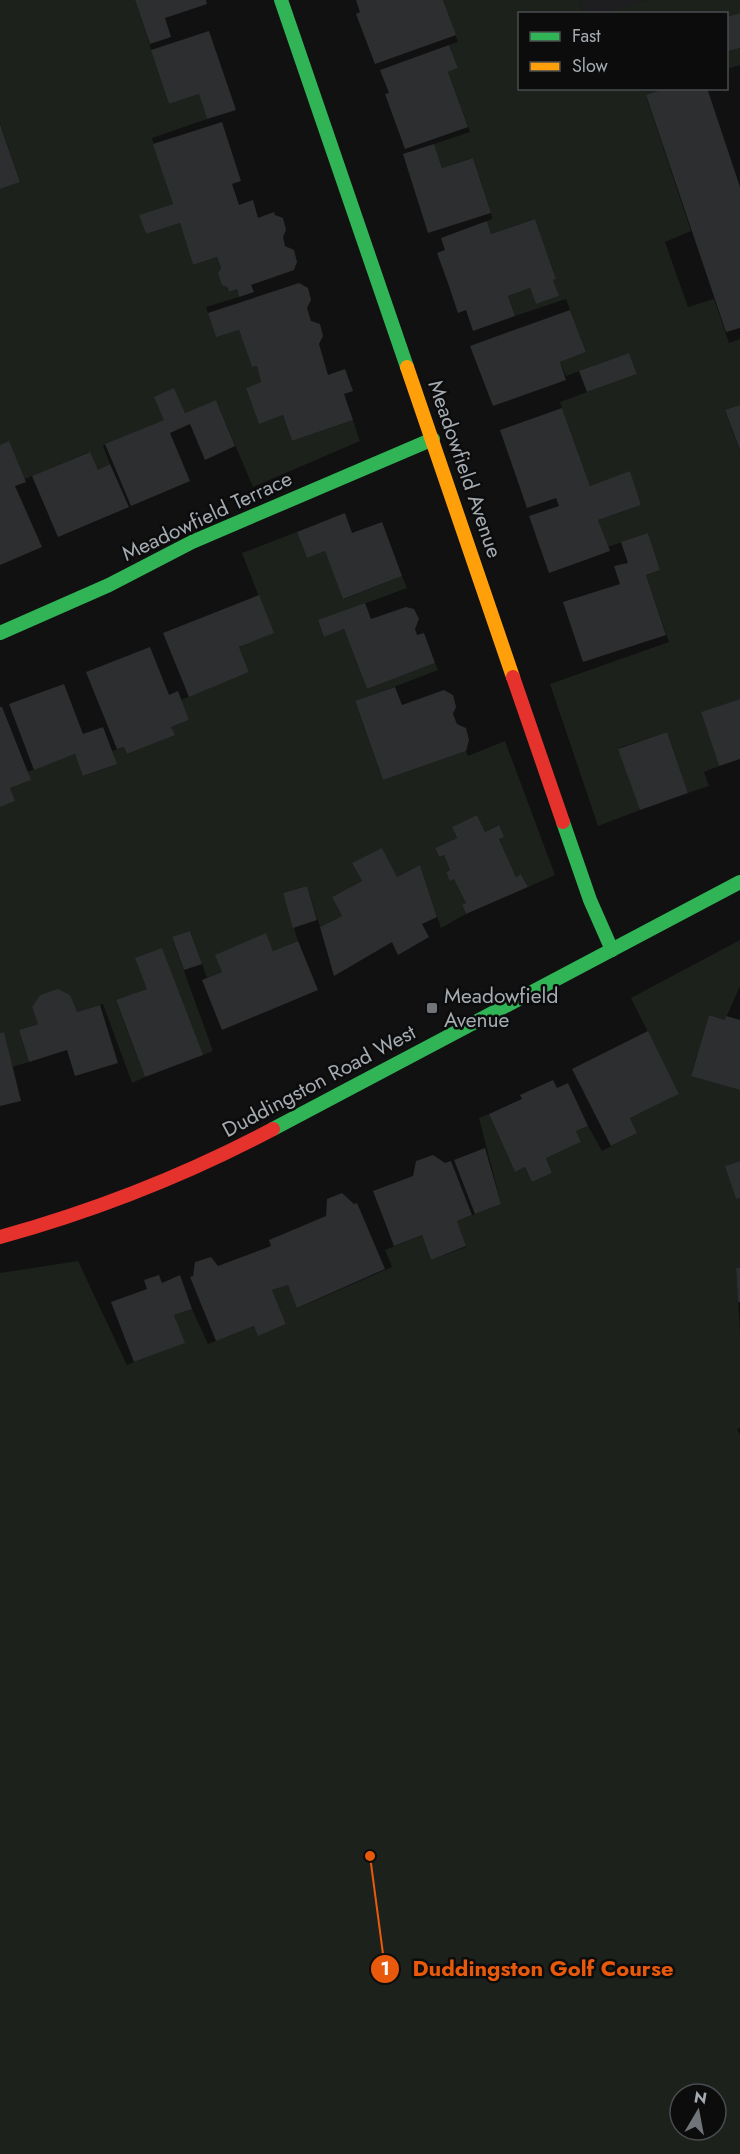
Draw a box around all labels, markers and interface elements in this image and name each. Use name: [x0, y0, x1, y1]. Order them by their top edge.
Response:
legend: [518, 12, 728, 90]
text: Fast: [572, 23, 601, 49]
text: Slow: [572, 53, 609, 79]
street label: Meadowfield Avenue: [421, 376, 510, 562]
street label: Meadowfield Terrace: [117, 463, 297, 569]
place label: Meadowfield Avenue: [444, 981, 558, 1035]
marker: Meadowfield Avenue: [425, 1001, 439, 1015]
street label: Duddingston Road West: [217, 1017, 421, 1145]
callout: Duddingston Golf Course: [370, 1949, 685, 1989]
text: Duddingston Golf Course: [412, 1952, 674, 1984]
text: 1: [380, 1956, 390, 1982]
north arrow: [668, 2082, 728, 2142]
text: N: [692, 2085, 709, 2110]

